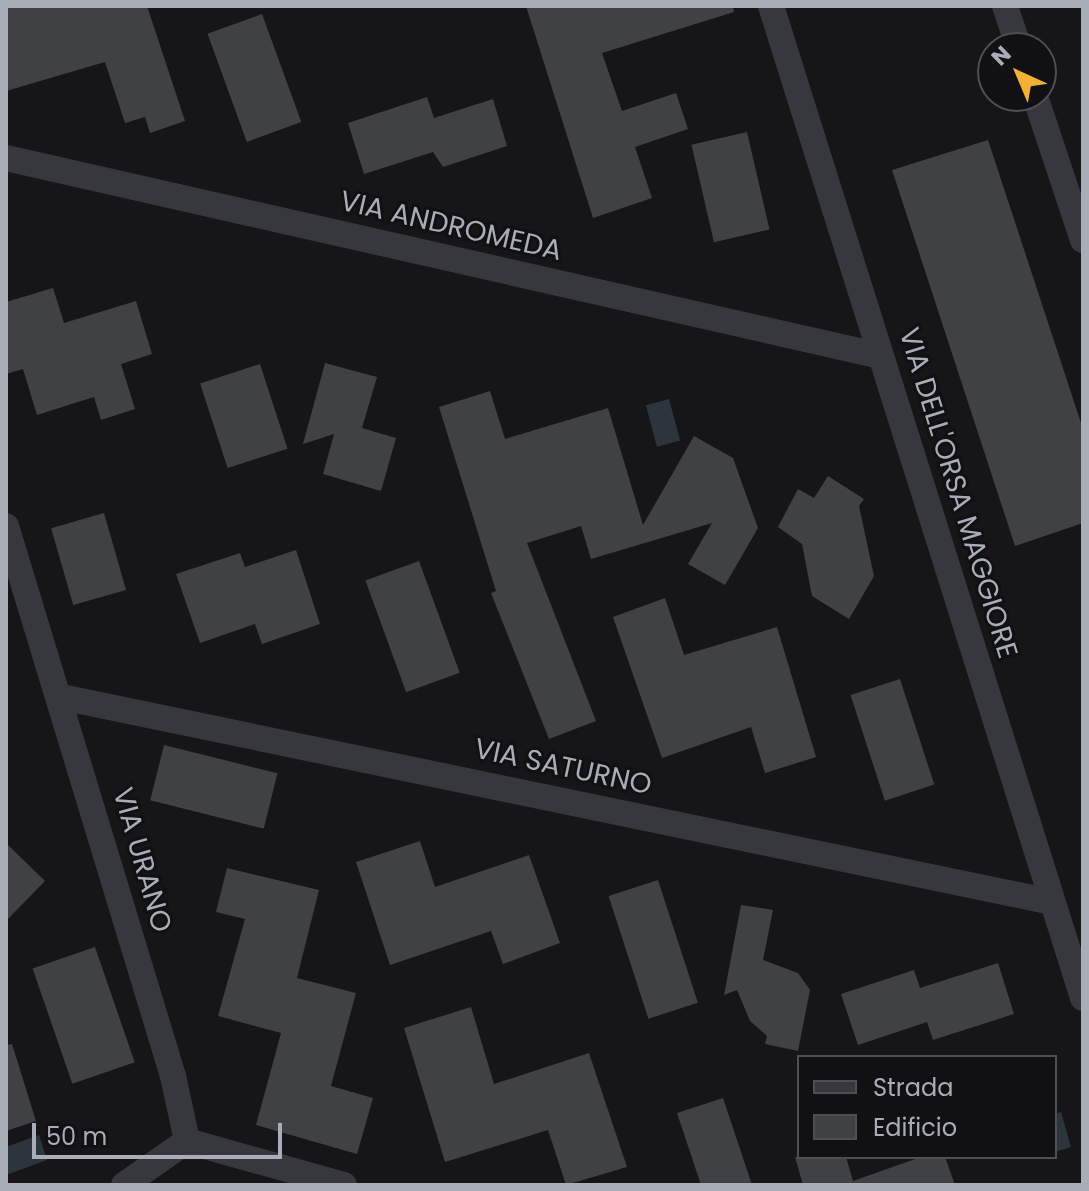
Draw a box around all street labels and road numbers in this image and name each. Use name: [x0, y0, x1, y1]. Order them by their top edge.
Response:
street label: VIA ANDROMEDA: [337, 184, 565, 268]
street label: VIA DELL'ORSA MAGGIORE: [892, 324, 1024, 662]
street label: VIA SATURNO: [471, 732, 655, 802]
street label: VIA URANO: [105, 784, 179, 936]

